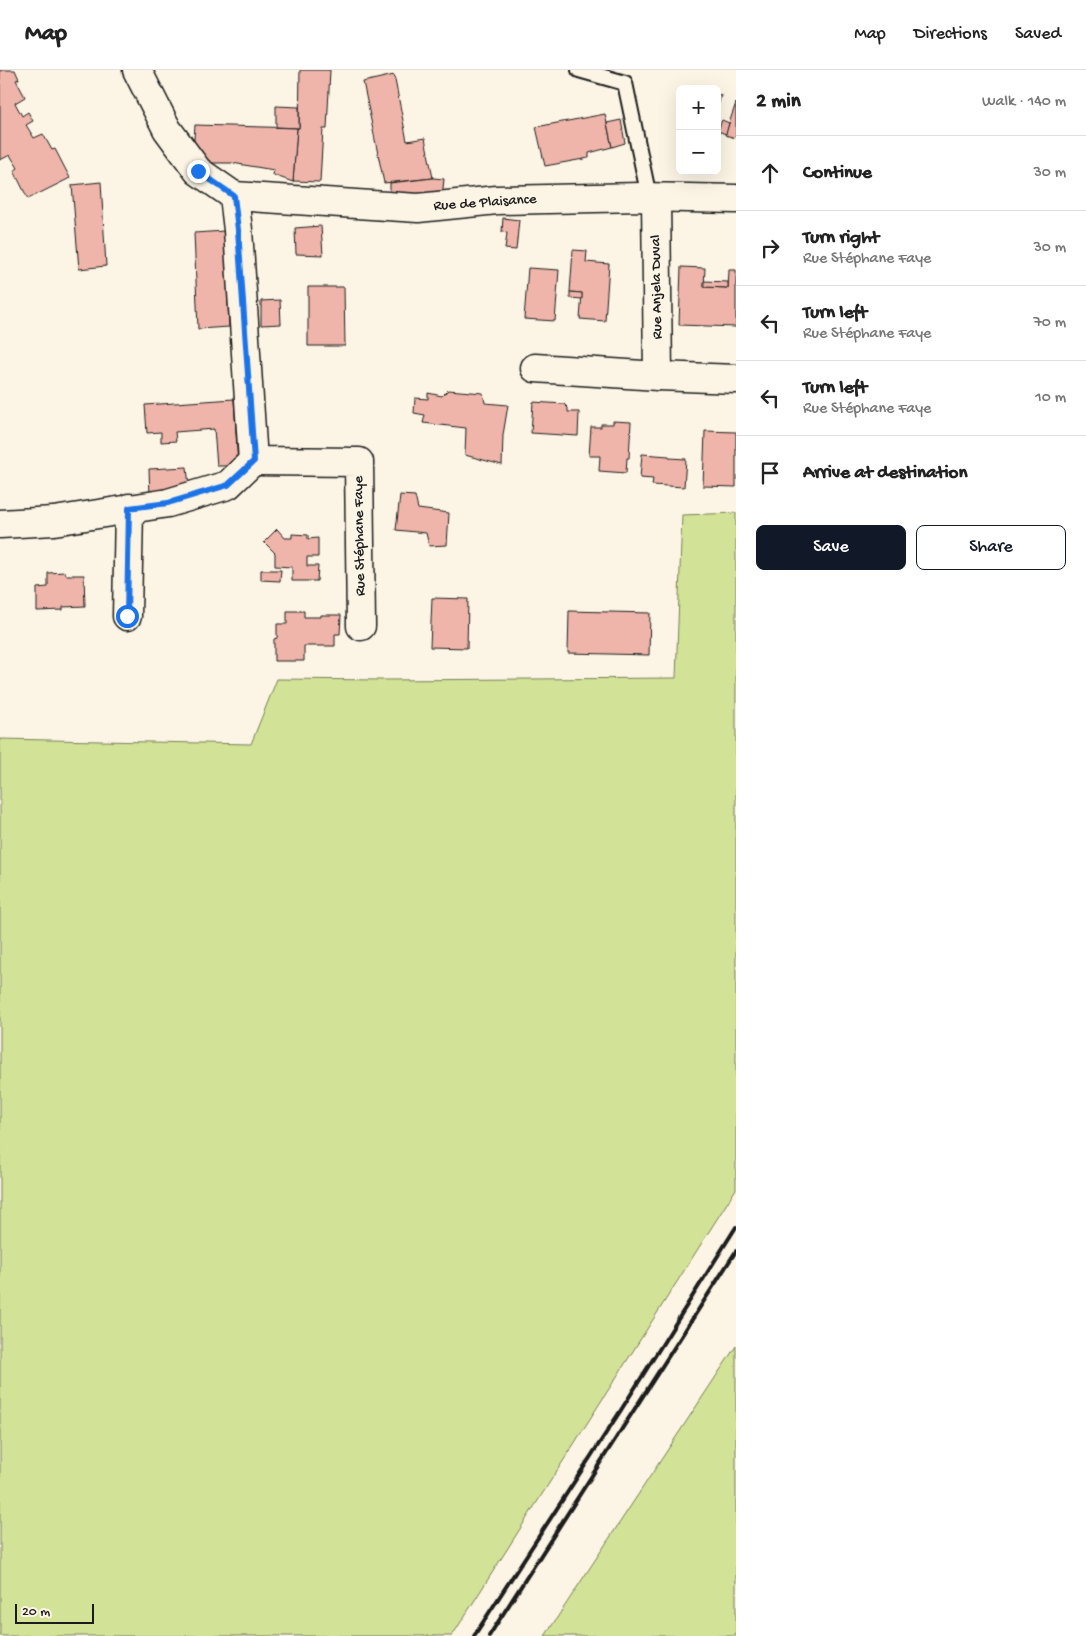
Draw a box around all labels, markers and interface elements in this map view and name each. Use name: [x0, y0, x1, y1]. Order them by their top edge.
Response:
text: Map: [25, 20, 67, 49]
text: Map: [854, 24, 886, 45]
text: Directions: [914, 24, 987, 45]
text: Saved: [1015, 24, 1061, 45]
map controls: [676, 85, 721, 175]
button: +: [676, 85, 721, 130]
text: 2 min: [756, 90, 801, 115]
text: Walk · 140 m: [982, 93, 1066, 112]
button: −: [676, 130, 721, 175]
icon: ahead: [756, 159, 784, 187]
route end: [187, 160, 210, 183]
text: Continue: [803, 162, 872, 185]
text: 30 m: [1033, 164, 1066, 183]
street label: Rue de Plaisance: [433, 190, 537, 216]
text: Turn right: [803, 227, 879, 250]
icon: right: [756, 234, 784, 262]
street label: Rue Anjela Duval: [647, 235, 667, 339]
text: 30 m: [1033, 239, 1066, 258]
text: Rue Stéphane Faye: [803, 250, 931, 269]
text: Turn left: [803, 302, 867, 325]
icon: left: [756, 309, 784, 337]
text: 70 m: [1033, 314, 1066, 333]
text: Rue Stéphane Faye: [803, 325, 931, 344]
text: Turn left: [803, 377, 867, 400]
icon: left: [756, 384, 784, 412]
text: 10 m: [1035, 389, 1066, 408]
text: Rue Stéphane Faye: [803, 400, 931, 419]
icon: arrive: [756, 459, 784, 487]
text: Arrive at destination: [803, 462, 967, 485]
street label: Rue Stéphane Faye: [350, 475, 370, 596]
button: Save: [756, 525, 906, 570]
button: Share: [916, 525, 1066, 570]
route start: [116, 605, 139, 628]
scale bar: [15, 1601, 94, 1624]
text: 20 m: [22, 1604, 50, 1621]

